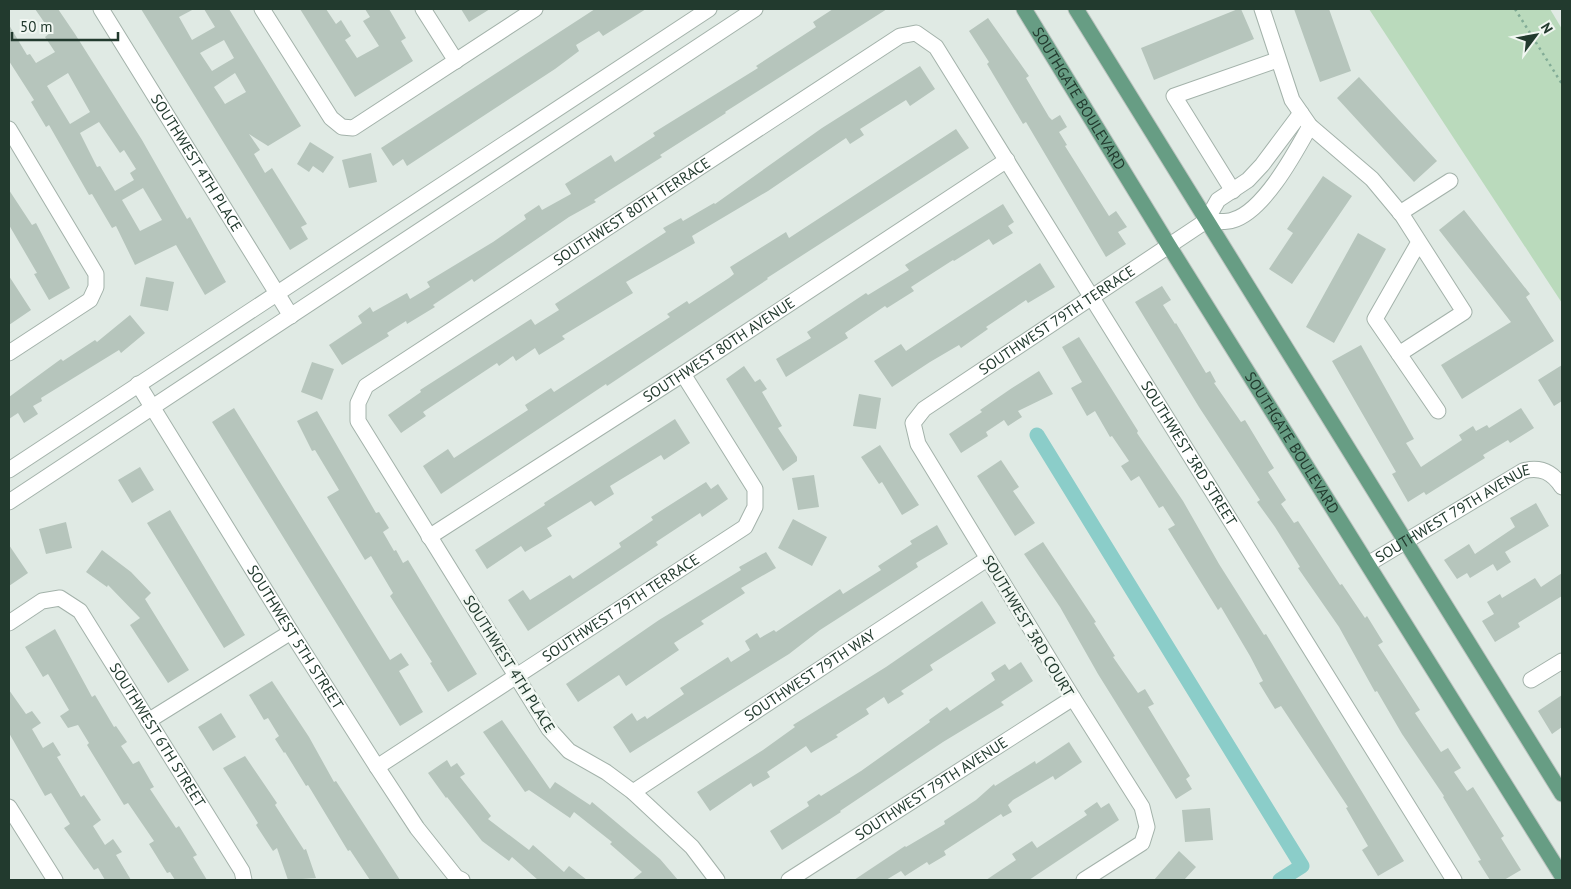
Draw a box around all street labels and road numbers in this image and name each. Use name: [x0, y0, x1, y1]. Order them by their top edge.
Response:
street label: SOUTHGATE BOULEVARD: [1028, 23, 1130, 173]
street label: SOUTHWEST 4TH PLACE: [147, 90, 246, 235]
street label: SOUTHWEST 80TH TERRACE: [549, 153, 714, 270]
street label: SOUTHWEST 79TH TERRACE: [975, 261, 1139, 379]
street label: SOUTHWEST 80TH AVENUE: [639, 293, 798, 406]
street label: SOUTHGATE BOULEVARD: [1241, 368, 1344, 517]
street label: SOUTHWEST 3RD STREET: [1137, 377, 1242, 530]
street label: SOUTHWEST 79TH AVENUE: [1372, 460, 1532, 566]
street label: SOUTHWEST 79TH TERRACE: [538, 549, 703, 666]
street label: SOUTHWEST 3RD COURT: [979, 551, 1079, 701]
street label: SOUTHWEST 5TH STREET: [243, 561, 348, 713]
street label: SOUTHWEST 4TH PLACE: [459, 592, 559, 736]
street label: SOUTHWEST 79TH WAY: [741, 625, 880, 725]
street label: SOUTHWEST 6TH STREET: [106, 659, 210, 811]
street label: SOUTHWEST 79TH AVENUE: [851, 732, 1011, 844]

